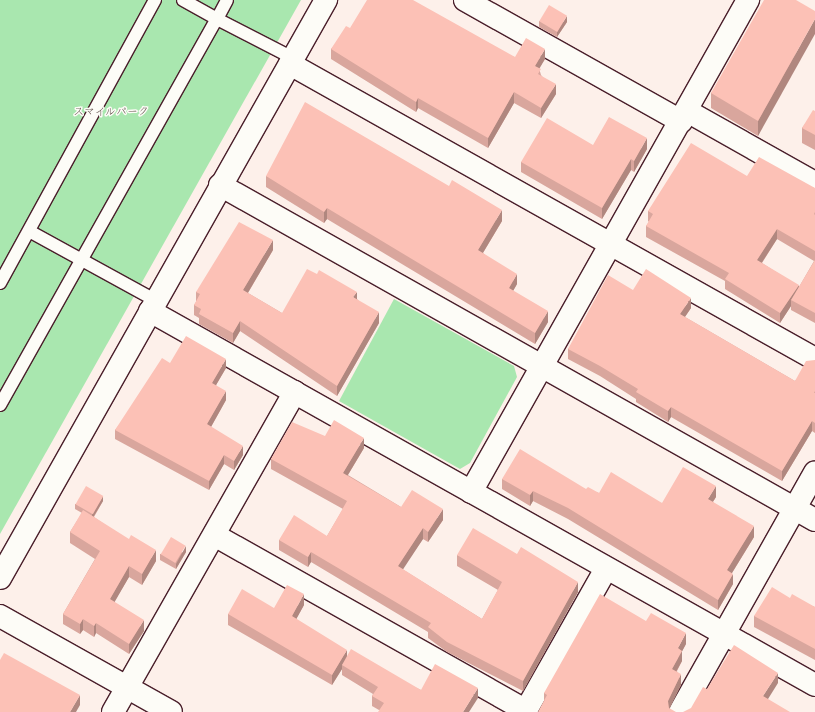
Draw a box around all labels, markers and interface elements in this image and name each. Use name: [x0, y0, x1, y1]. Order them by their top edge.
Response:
park label: スマイルパーク: [73, 104, 149, 118]

